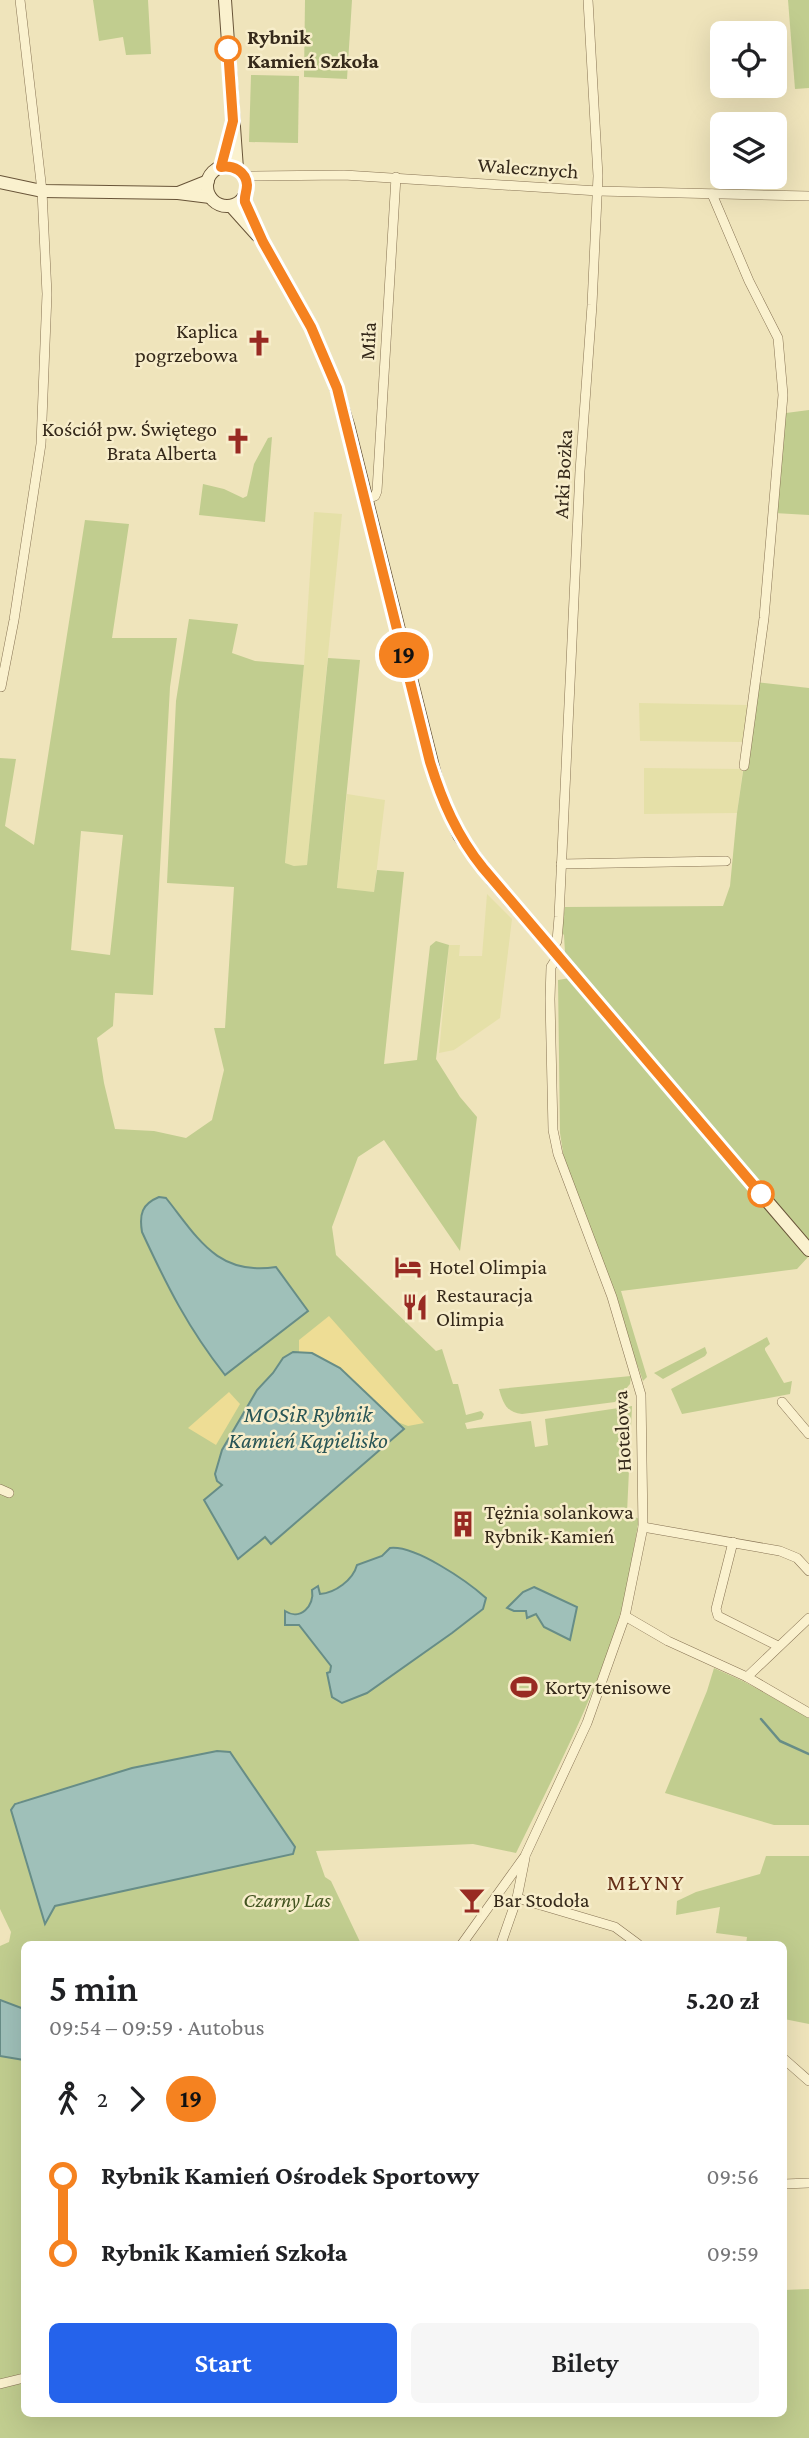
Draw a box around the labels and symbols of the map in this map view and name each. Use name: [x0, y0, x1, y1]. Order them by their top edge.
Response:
place label: Rybnik Kamień Szkoła: [247, 25, 379, 73]
marker: Rybnik Kamień Szkoła: [215, 36, 241, 62]
street label: Walecznych: [477, 153, 579, 183]
place label: Kaplica pogrzebowa: [135, 319, 238, 367]
street label: Miła: [355, 321, 381, 361]
church icon: Kaplica pogrzebowa: [244, 328, 274, 358]
place label: Kościół pw. Świętego Brata Alberta: [42, 417, 217, 465]
church icon: Kościół pw. Świętego Brata Alberta: [223, 426, 253, 456]
street label: Arki Bożka: [549, 429, 577, 519]
line badge: 19: [372, 632, 436, 678]
unlabelled marker: [748, 1181, 774, 1207]
hotel icon: Hotel Olimpia: [393, 1252, 423, 1282]
place label: Hotel Olimpia: [429, 1255, 547, 1279]
place label: Restauracja Olimpia: [436, 1283, 533, 1331]
restaurant icon: Restauracja Olimpia: [400, 1292, 430, 1322]
street label: Hotelowa: [608, 1390, 636, 1472]
water label: MOSiR Rybnik Kamień Kąpielisko: [228, 1401, 388, 1453]
place label: Tężnia solankowa Rybnik-Kamień: [484, 1500, 634, 1548]
building icon: Tężnia solankowa Rybnik-Kamień: [448, 1509, 478, 1539]
sports icon: Korty tenisowe: [509, 1672, 539, 1702]
place label: Korty tenisowe: [545, 1675, 671, 1699]
district label: MŁYNY: [607, 1869, 685, 1895]
bar icon: Bar Stodoła: [457, 1885, 487, 1915]
park label: Czarny Las: [243, 1888, 331, 1912]
place label: Bar Stodoła: [493, 1888, 590, 1912]

